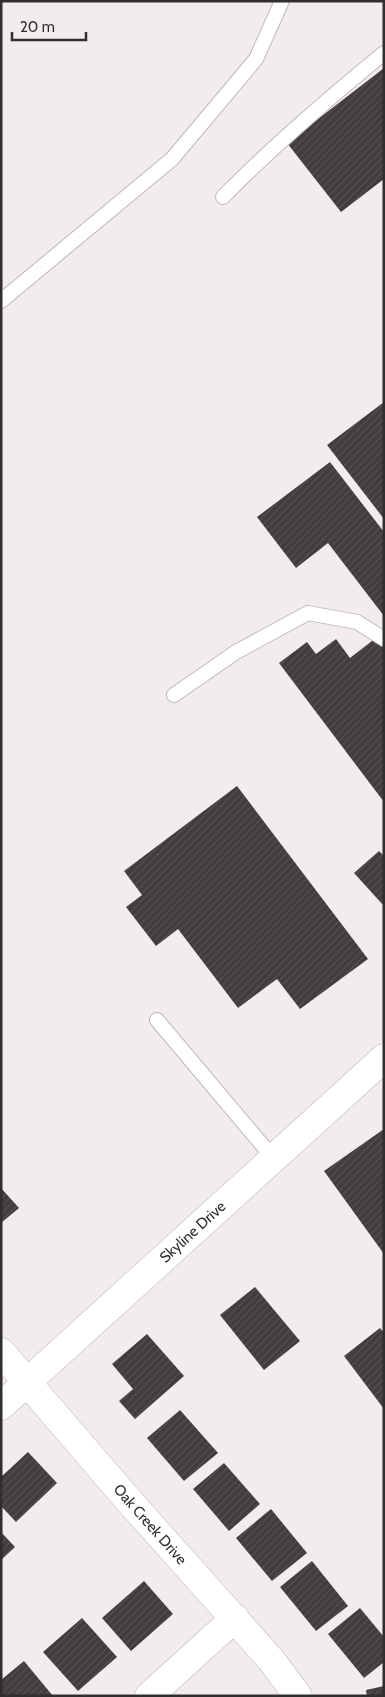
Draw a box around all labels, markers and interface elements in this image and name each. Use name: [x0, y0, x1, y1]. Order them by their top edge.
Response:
scale bar: [12, 10, 86, 42]
text: 20 m: [20, 18, 55, 36]
street label: Skyline Drive: [156, 1197, 230, 1266]
street label: Oak Creek Drive: [110, 1480, 191, 1569]

